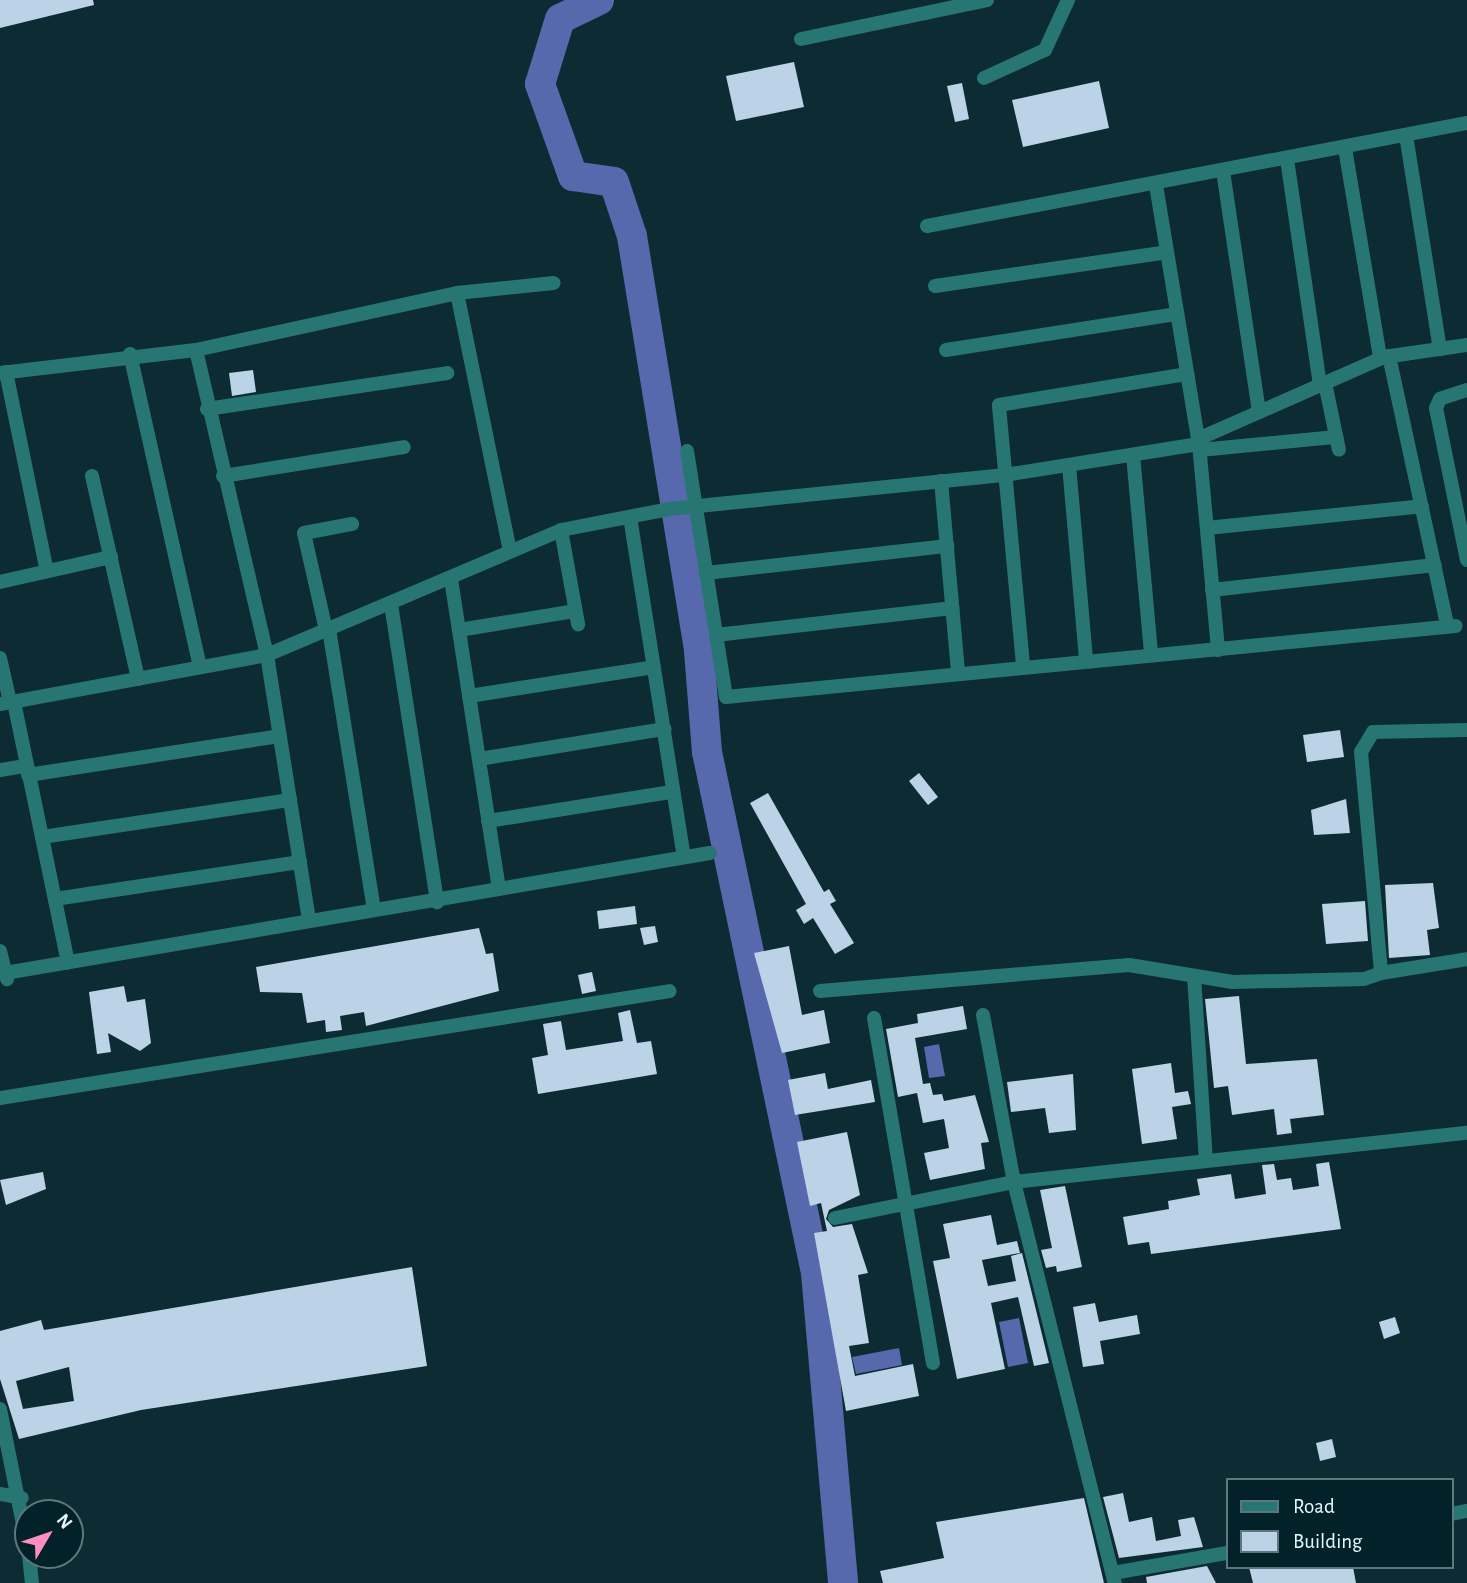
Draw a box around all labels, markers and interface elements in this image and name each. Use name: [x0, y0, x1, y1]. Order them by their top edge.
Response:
legend: [1226, 1478, 1453, 1569]
text: Road: [1293, 1496, 1335, 1517]
north arrow: [14, 1499, 84, 1569]
text: N: [53, 1511, 76, 1533]
text: Building: [1293, 1531, 1362, 1552]

